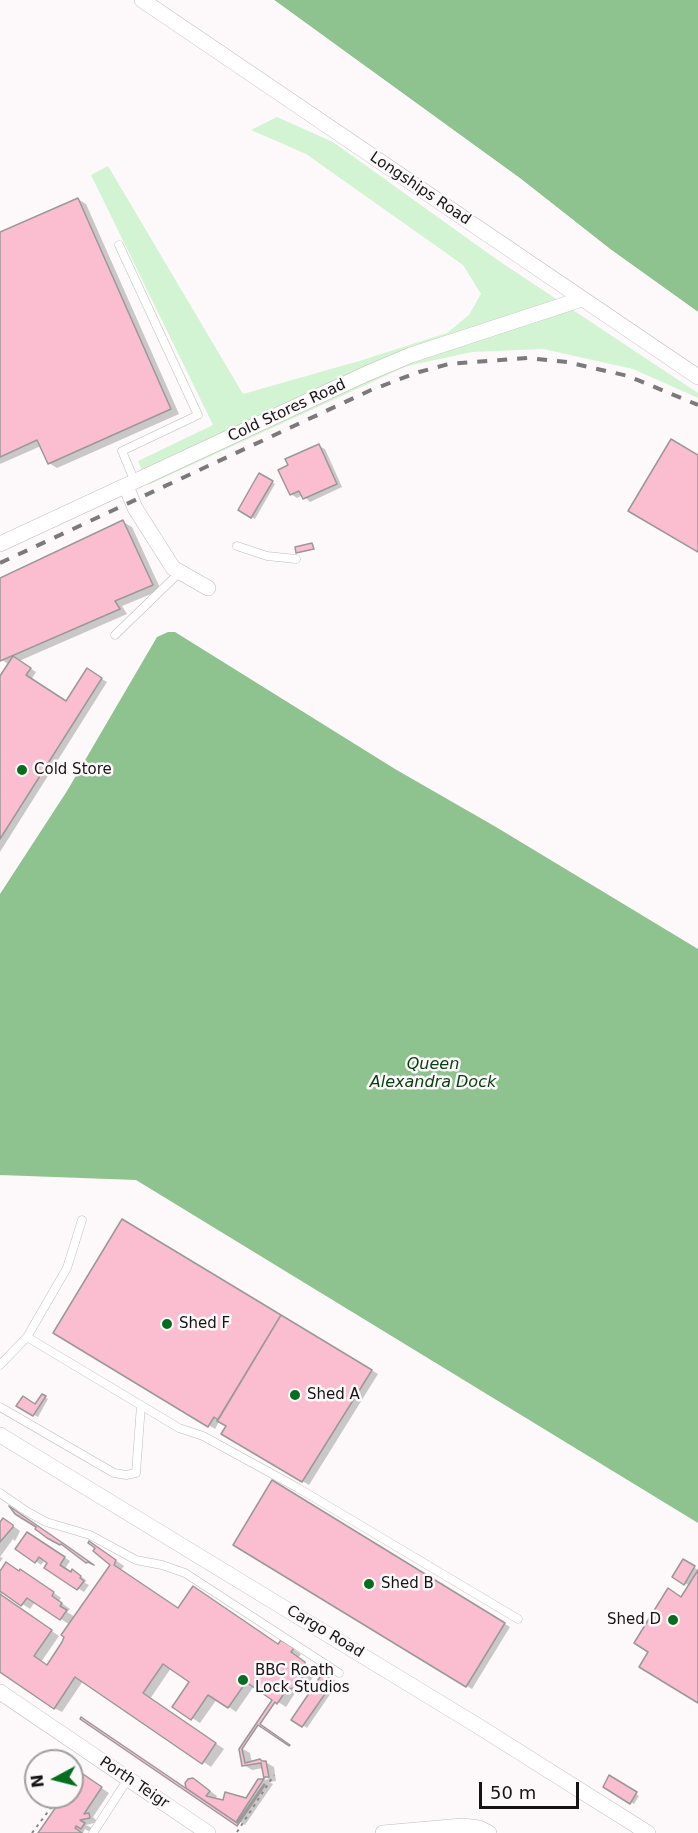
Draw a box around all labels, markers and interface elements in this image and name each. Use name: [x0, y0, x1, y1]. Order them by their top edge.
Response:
street label: Longships Road: [366, 149, 474, 229]
street label: Cold Stores Road: [225, 376, 349, 446]
place label: Cold Store: [34, 761, 112, 779]
marker: Cold Store: [15, 763, 29, 777]
water label: Queen Alexandra Dock: [370, 1055, 496, 1093]
place label: Shed F: [179, 1315, 230, 1333]
marker: Shed F: [160, 1317, 174, 1331]
place label: Shed A: [307, 1386, 360, 1404]
marker: Shed A: [288, 1388, 302, 1402]
place label: Shed B: [381, 1575, 434, 1593]
marker: Shed B: [362, 1577, 376, 1591]
street label: Cargo Road: [283, 1602, 367, 1662]
place label: Shed D: [607, 1611, 661, 1629]
marker: Shed D: [666, 1613, 680, 1627]
place label: BBC Roath Lock Studios: [255, 1662, 350, 1697]
marker: BBC Roath Lock Studios: [236, 1673, 250, 1687]
north arrow: [24, 1749, 84, 1809]
street label: Porth Teigr: [96, 1753, 172, 1813]
scale bar: [482, 1770, 582, 1808]
text: N: [27, 1773, 48, 1789]
text: 50 m: [490, 1782, 536, 1803]

